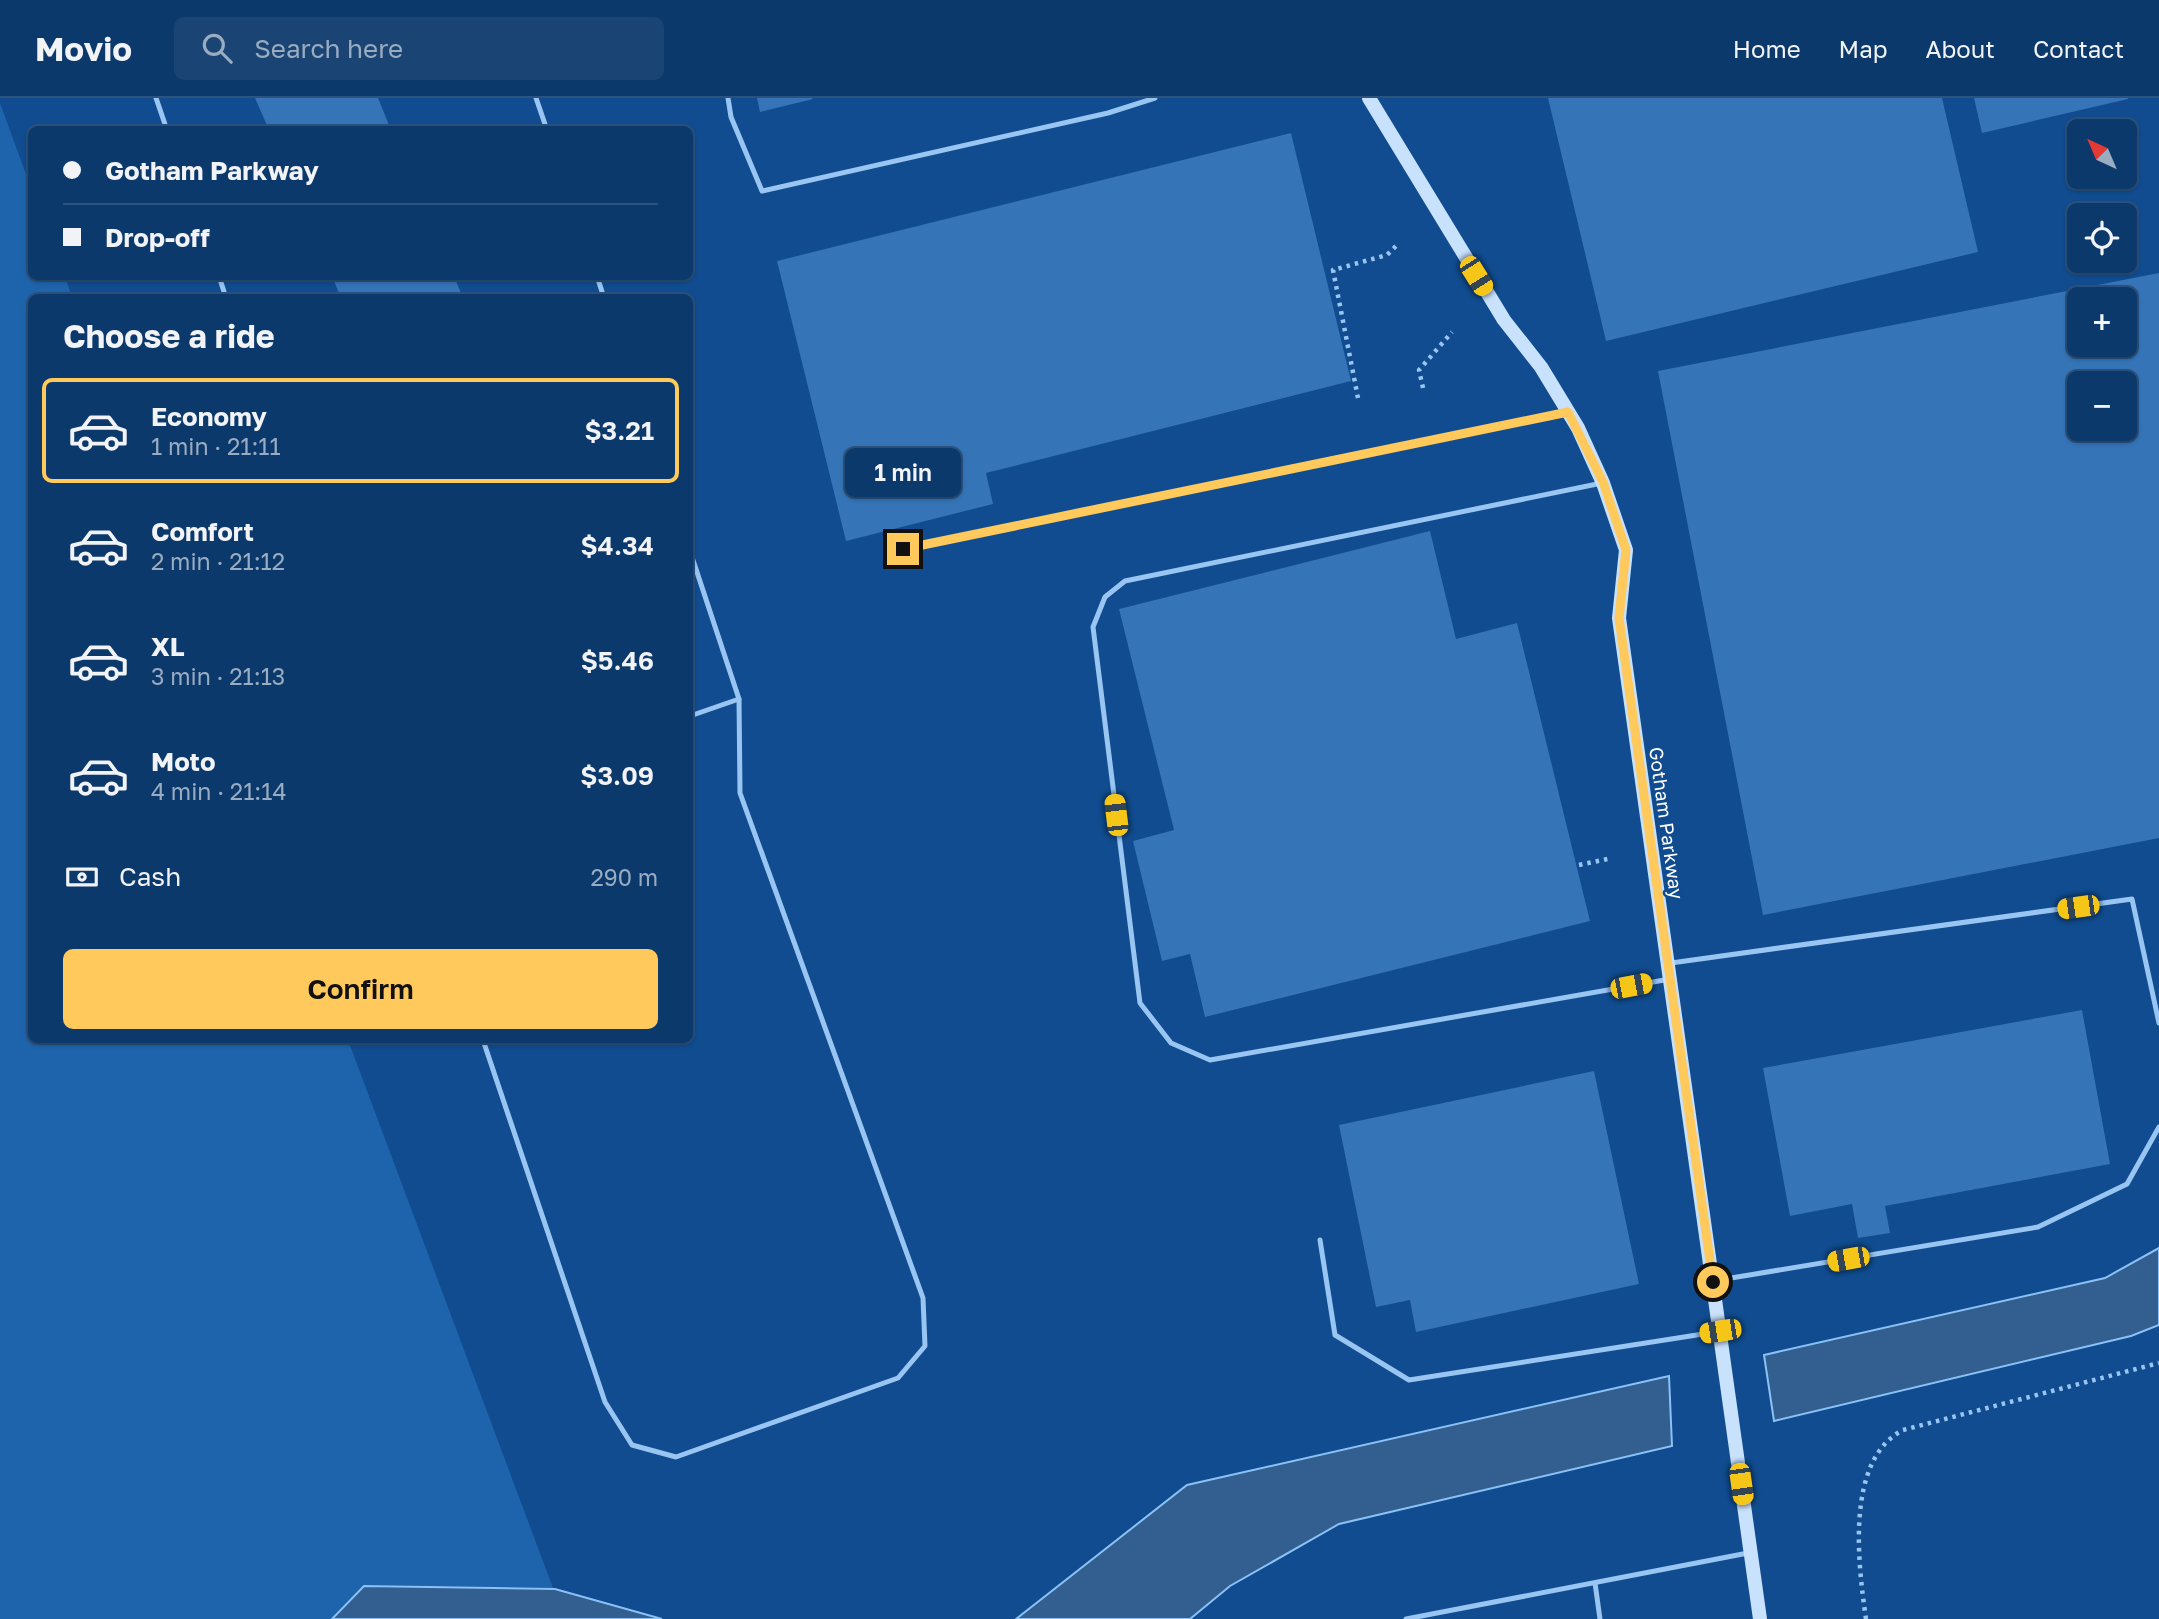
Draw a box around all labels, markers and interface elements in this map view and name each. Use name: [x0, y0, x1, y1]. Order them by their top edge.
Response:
search box: [174, 17, 664, 80]
text: Movio: [35, 29, 132, 68]
icon: search: [198, 29, 236, 67]
text: Search here: [254, 33, 403, 64]
text: Home: [1733, 34, 1801, 63]
text: Map: [1839, 34, 1888, 63]
text: About: [1926, 34, 1995, 63]
text: Contact: [2033, 34, 2124, 63]
north arrow: [2067, 119, 2137, 189]
map controls: [2067, 119, 2137, 441]
text: Gotham Parkway: [105, 155, 319, 186]
button: locate: [2067, 203, 2137, 273]
text: Drop-off: [105, 222, 210, 253]
car: [1456, 253, 1497, 299]
button: +: [2067, 287, 2137, 357]
text: Choose a ride: [63, 317, 275, 355]
button: −: [2067, 371, 2137, 441]
icon: car: [67, 399, 130, 462]
text: Economy: [151, 401, 267, 432]
text: $3.21: [584, 415, 654, 446]
text: 1 min · 21:11: [151, 432, 281, 460]
callout: 1 min: [845, 448, 961, 496]
text: 1 min: [874, 458, 932, 486]
icon: car: [67, 514, 130, 577]
text: Comfort: [151, 516, 254, 547]
text: $4.34: [580, 530, 654, 561]
route end: [887, 533, 919, 565]
text: 2 min · 21:12: [151, 547, 285, 575]
icon: car: [67, 629, 130, 692]
text: XL: [151, 631, 185, 662]
text: $5.46: [581, 645, 654, 676]
text: 3 min · 21:13: [151, 662, 285, 690]
icon: car: [67, 744, 130, 807]
street label: Gotham Parkway: [1645, 745, 1689, 901]
text: Moto: [151, 746, 216, 777]
text: $3.09: [580, 760, 654, 791]
text: 4 min · 21:14: [151, 777, 286, 805]
car: [1104, 793, 1129, 837]
icon: cash: [63, 858, 101, 896]
text: Cash: [119, 861, 181, 892]
text: 290 m: [590, 863, 658, 891]
car: [2056, 894, 2101, 920]
button: Confirm: [63, 949, 658, 1029]
car: [1609, 972, 1654, 1000]
car: [1826, 1245, 1871, 1273]
route start: [1697, 1266, 1729, 1298]
car: [1698, 1317, 1743, 1345]
car: [1728, 1462, 1755, 1506]

